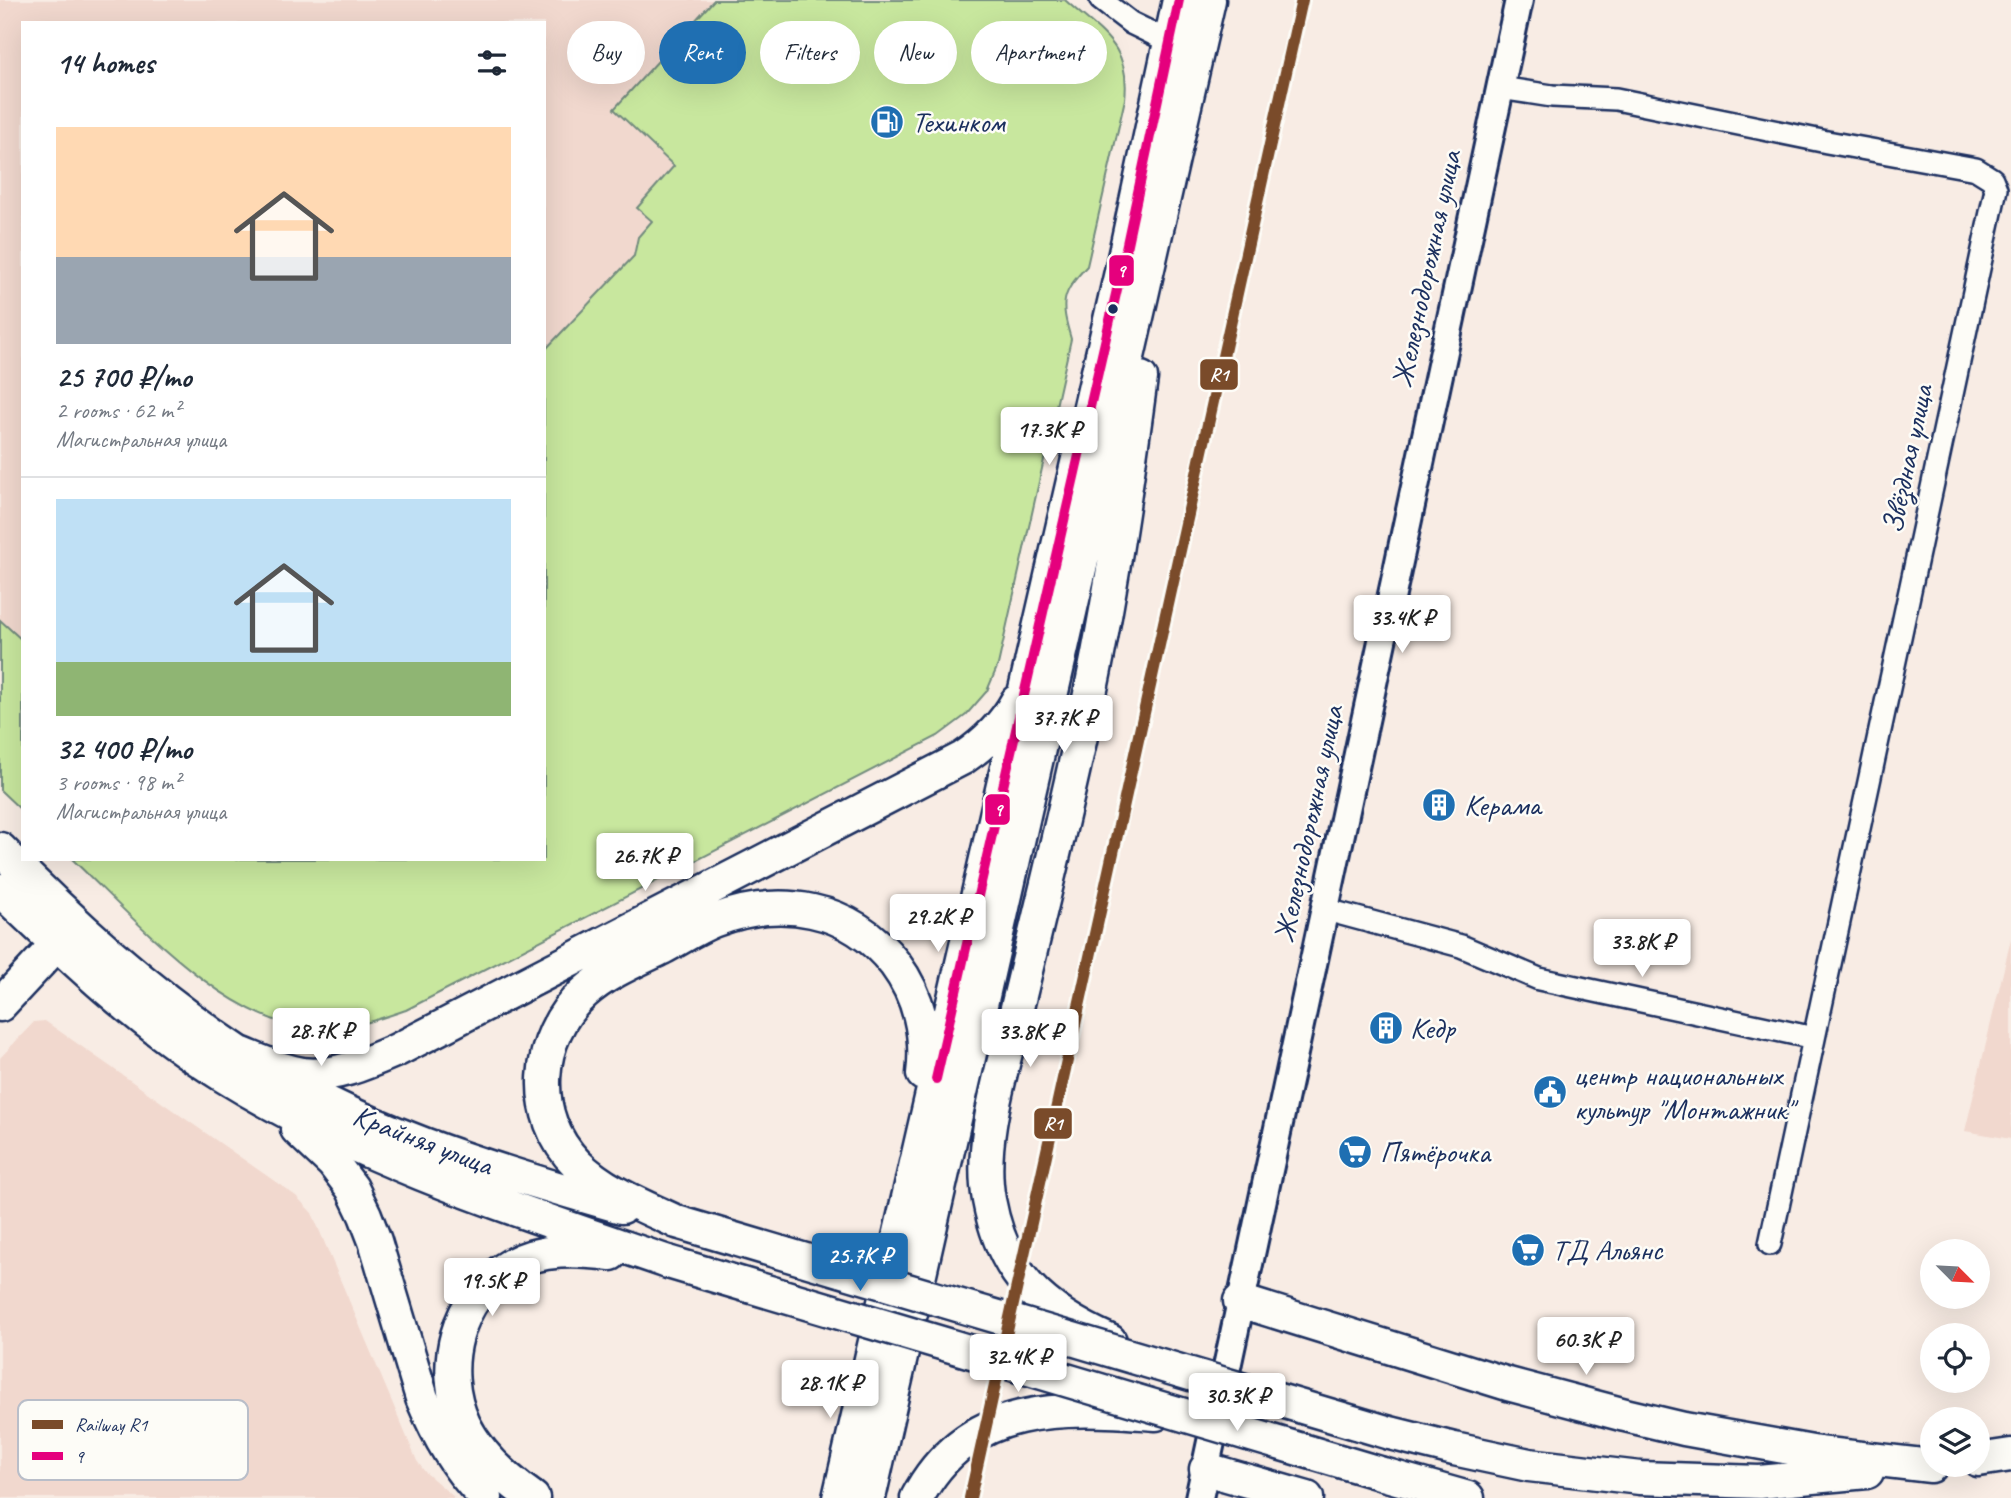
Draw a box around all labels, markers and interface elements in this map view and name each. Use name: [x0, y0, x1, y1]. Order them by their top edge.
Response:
chip: Buy: [567, 21, 645, 84]
chip: Rent: [659, 21, 746, 84]
chip: Filters: [760, 21, 860, 84]
chip: New: [874, 21, 957, 84]
chip: Apartment: [971, 21, 1107, 84]
text: 14 homes: [56, 44, 154, 82]
icon: filters: [473, 44, 511, 82]
fuel station icon: Техинком: [868, 103, 906, 141]
place label: Техинком: [912, 103, 1006, 141]
street label: Железнодорожная улица: [1382, 145, 1470, 391]
icon: home: [221, 173, 347, 299]
line badge: 9: [1108, 254, 1135, 287]
text: 9: [1117, 259, 1128, 283]
unlabelled marker: [1106, 302, 1120, 316]
text: 25 700 ₽/mo: [56, 358, 191, 396]
line badge: R1: [1199, 358, 1239, 391]
text: R1: [1210, 363, 1231, 387]
street label: Звёздная улица: [1873, 380, 1942, 537]
text: 2 rooms · 62 m²: [56, 396, 180, 425]
pin: 17.3K ₽: [984, 407, 1114, 467]
text: 17.3K ₽: [1017, 415, 1081, 444]
text: Магистральная улица: [56, 425, 226, 454]
icon: home: [221, 545, 347, 671]
pin: 33.4K ₽: [1337, 596, 1467, 655]
text: 33.4K ₽: [1370, 603, 1434, 632]
pin: 37.7K ₽: [999, 696, 1129, 755]
street label: Железнодорожная улица: [1264, 700, 1352, 946]
text: 37.7K ₽: [1032, 703, 1096, 732]
text: 32 400 ₽/mo: [56, 730, 192, 768]
text: 3 rooms · 98 m²: [56, 768, 180, 797]
building icon: Керама: [1420, 786, 1458, 824]
place label: Керама: [1464, 786, 1543, 824]
line badge: 9: [984, 793, 1011, 826]
text: Магистральная улица: [56, 797, 226, 826]
text: 9: [994, 798, 1005, 822]
pin: 26.7K ₽: [580, 834, 710, 893]
text: 26.7K ₽: [612, 841, 678, 870]
pin: 29.2K ₽: [873, 894, 1003, 954]
text: 29.2K ₽: [906, 902, 970, 931]
pin: 33.8K ₽: [1577, 920, 1707, 979]
text: 33.8K ₽: [1610, 927, 1674, 956]
pin: 28.7K ₽: [256, 1009, 386, 1068]
building icon: Кедр: [1367, 1009, 1405, 1047]
place label: Кедр: [1410, 1009, 1456, 1047]
pin: 33.8K ₽: [965, 1010, 1095, 1069]
text: 28.7K ₽: [289, 1016, 353, 1045]
text: 33.8K ₽: [998, 1017, 1062, 1046]
place label: центр национальных культур "Монтажник": [1574, 1056, 1799, 1128]
public building icon: центр национальных культур "Монтажник": [1531, 1073, 1569, 1111]
street label: Крайняя улица: [348, 1096, 500, 1185]
line badge: R1: [1033, 1107, 1073, 1140]
text: R1: [1044, 1112, 1065, 1136]
supermarket icon: Пятёрочка: [1336, 1133, 1374, 1171]
place label: Пятёрочка: [1380, 1133, 1492, 1171]
supermarket icon: ТД Альянс: [1509, 1231, 1547, 1269]
place label: ТД Альянс: [1552, 1231, 1664, 1269]
pin: 25.7K ₽: [795, 1234, 925, 1293]
north arrow: [1920, 1239, 1990, 1309]
map controls: [1920, 1239, 1990, 1477]
text: 25.7K ₽: [828, 1241, 892, 1270]
pin: 19.5K ₽: [427, 1258, 557, 1318]
text: 19.5K ₽: [460, 1266, 524, 1295]
pin: 60.3K ₽: [1521, 1318, 1651, 1377]
button: locate: [1920, 1323, 1990, 1393]
text: 60.3K ₽: [1553, 1325, 1619, 1354]
pin: 32.4K ₽: [953, 1334, 1083, 1394]
text: 32.4K ₽: [986, 1342, 1050, 1371]
pin: 28.1K ₽: [765, 1360, 895, 1420]
text: 28.1K ₽: [798, 1368, 862, 1397]
pin: 30.3K ₽: [1172, 1374, 1302, 1433]
text: 30.3K ₽: [1205, 1381, 1269, 1410]
legend: [18, 1400, 248, 1480]
button: layers: [1920, 1407, 1990, 1477]
text: Railway R1: [75, 1413, 149, 1437]
text: 9: [75, 1445, 85, 1469]

